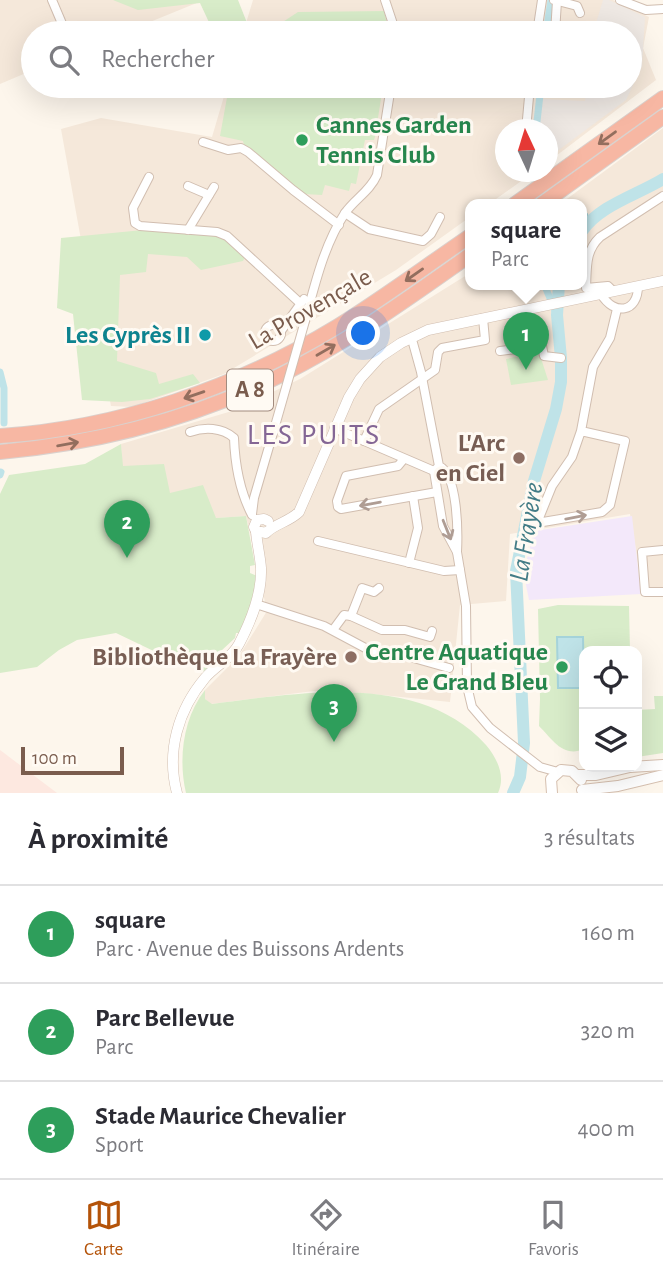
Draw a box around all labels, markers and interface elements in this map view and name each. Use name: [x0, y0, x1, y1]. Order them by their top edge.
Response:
search box: [21, 21, 642, 98]
icon: search: [45, 41, 83, 79]
text: Rechercher: [101, 46, 214, 72]
place label: Cannes Garden Tennis Club: [316, 112, 472, 168]
north arrow: [495, 119, 558, 182]
one-way arrow: [598, 130, 617, 145]
marker: Cannes Garden Tennis Club: [294, 132, 310, 148]
popup: [465, 199, 587, 290]
text: square: [491, 217, 561, 243]
text: Parc: [491, 248, 529, 271]
street label: La Provençale: [244, 263, 376, 355]
one-way arrow: [405, 268, 424, 282]
pin: 1: [503, 312, 549, 370]
your location: [346, 316, 380, 350]
place label: Les Cyprès II: [65, 322, 191, 348]
marker: Les Cyprès II: [197, 327, 213, 343]
one-way arrow: [316, 343, 336, 357]
road number: A 8: [227, 370, 273, 410]
one-way arrow: [183, 390, 205, 402]
district label: LES PUITS: [247, 420, 381, 450]
place label: L'Arc en Ciel: [436, 430, 505, 486]
one-way arrow: [56, 436, 79, 450]
marker: L'Arc en Ciel: [511, 450, 527, 466]
water label: La Frayère: [505, 480, 549, 584]
one-way arrow: [359, 498, 382, 511]
pin: 2: [104, 500, 150, 558]
one-way arrow: [564, 510, 587, 523]
one-way arrow: [441, 519, 454, 540]
place label: Centre Aquatique Le Grand Bleu: [365, 639, 548, 695]
place label: Bibliothèque La Frayère: [92, 644, 337, 670]
map controls: [579, 646, 642, 772]
button: locate: [579, 646, 642, 709]
marker: Bibliothèque La Frayère: [343, 649, 359, 665]
marker: Centre Aquatique Le Grand Bleu: [554, 659, 570, 675]
pin: 3: [311, 684, 357, 742]
button: layers: [579, 709, 642, 772]
scale bar: [21, 744, 124, 776]
text: 100 m: [32, 749, 77, 768]
text: À proximité: [28, 824, 168, 854]
text: 3 résultats: [544, 827, 635, 850]
text: square: [95, 907, 166, 933]
text: 1: [47, 922, 55, 945]
text: 160 m: [582, 922, 635, 945]
text: Parc · Avenue des Buissons Ardents: [95, 938, 404, 961]
text: Parc Bellevue: [95, 1005, 235, 1031]
text: 2: [46, 1020, 56, 1043]
text: 320 m: [581, 1020, 635, 1043]
text: Parc: [95, 1036, 133, 1059]
text: Stade Maurice Chevalier: [95, 1103, 346, 1129]
text: 3: [46, 1118, 56, 1141]
text: 400 m: [577, 1118, 635, 1141]
text: Sport: [95, 1134, 143, 1157]
tab: Carte: [84, 1196, 123, 1261]
tab: Itinéraire: [291, 1196, 360, 1261]
tab: Favoris: [528, 1196, 579, 1261]

